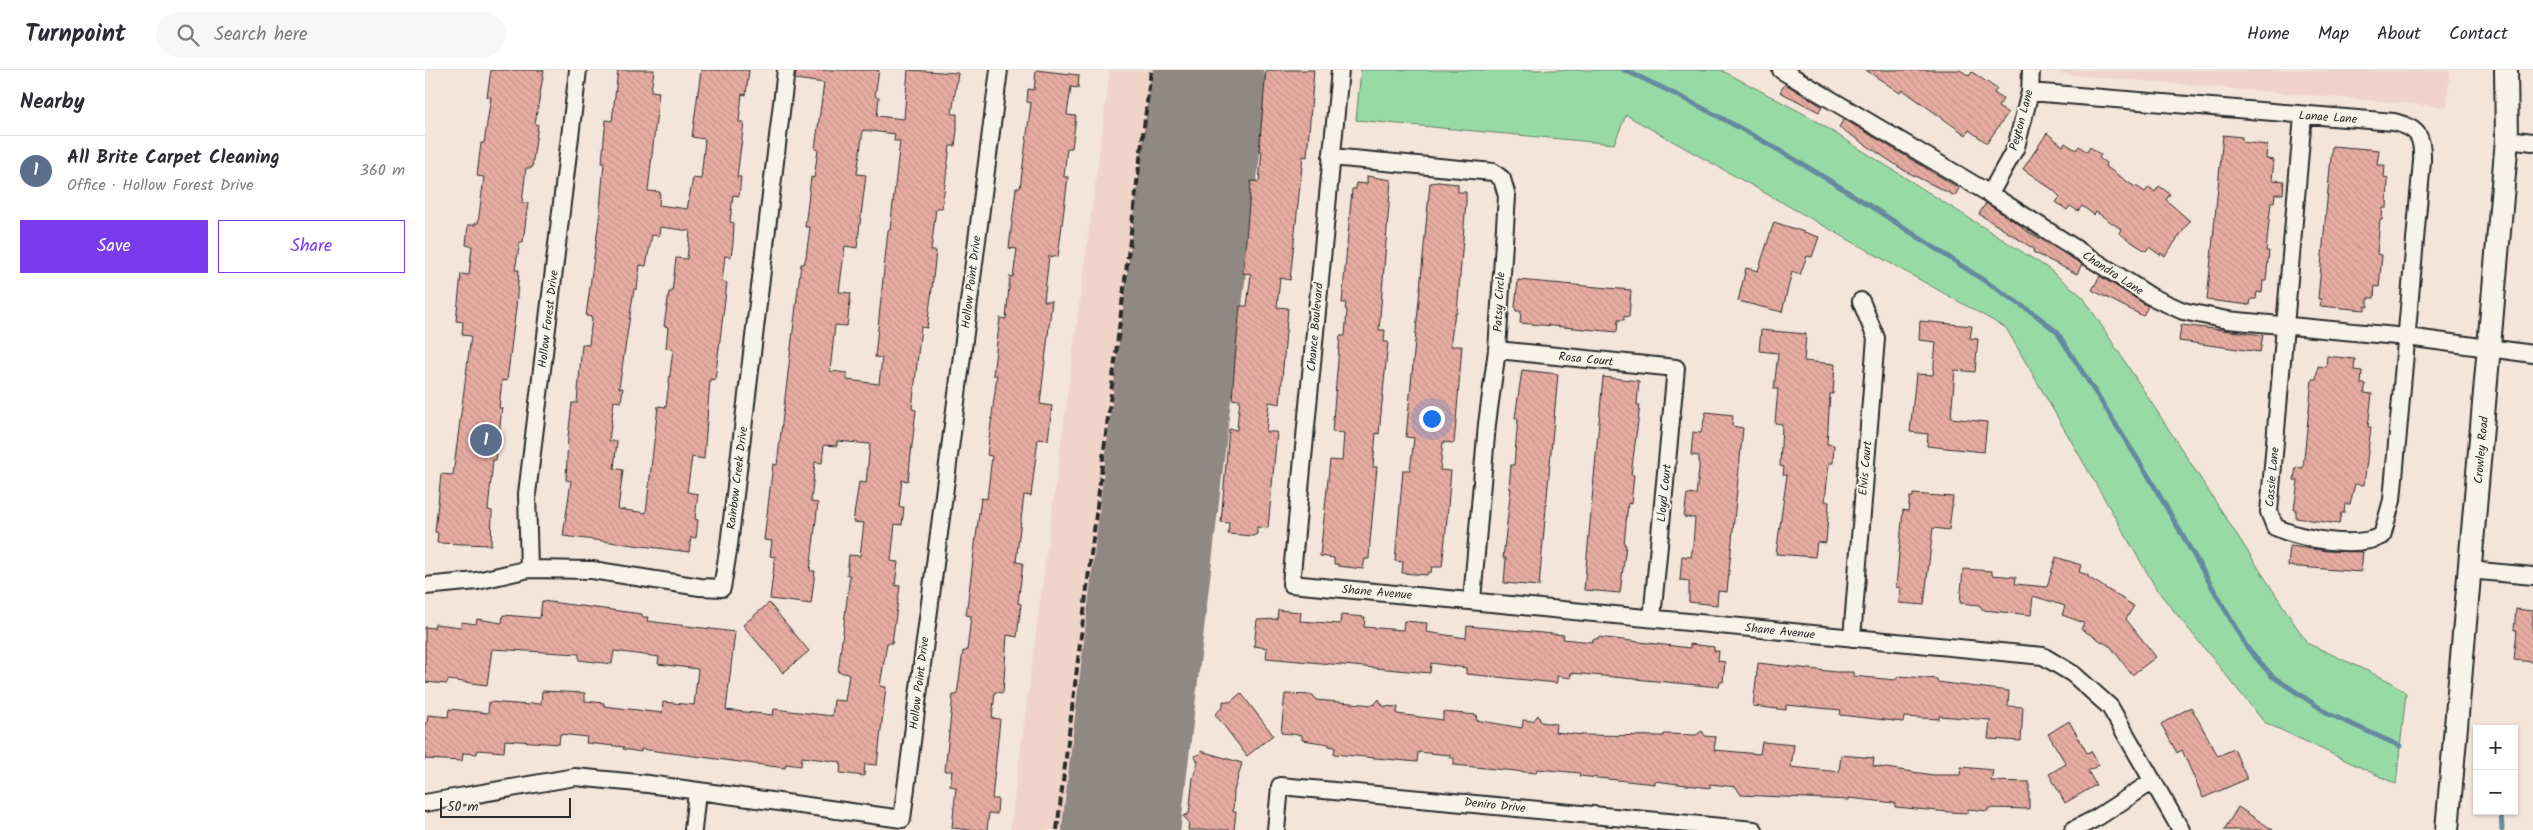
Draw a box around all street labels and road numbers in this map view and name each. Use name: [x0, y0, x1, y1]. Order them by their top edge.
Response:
street label: Peyton Lane: [2004, 87, 2039, 153]
street label: Lanae Lane: [2298, 106, 2358, 129]
street label: Hollow Point Drive: [956, 234, 987, 330]
street label: Chandra Lane: [2078, 246, 2148, 301]
street label: Hollow Forest Drive: [533, 268, 564, 369]
street label: Patsy Circle: [1488, 271, 1511, 333]
street label: Chance Boulevard: [1302, 281, 1329, 372]
street label: Rosa Court: [1558, 347, 1615, 372]
street label: Crowley Road: [2469, 415, 2494, 485]
street label: Rainbow Creek Drive: [722, 425, 753, 531]
street label: Elvis Court: [1854, 440, 1877, 496]
street label: Cassie Lane: [2260, 446, 2285, 508]
street label: Lloyd Court: [1652, 463, 1677, 523]
street label: Shane Avenue: [1341, 580, 1413, 605]
street label: Shane Avenue: [1744, 618, 1817, 645]
street label: Hollow Point Drive: [904, 635, 935, 731]
street label: Deniro Drive: [1463, 793, 1527, 818]

